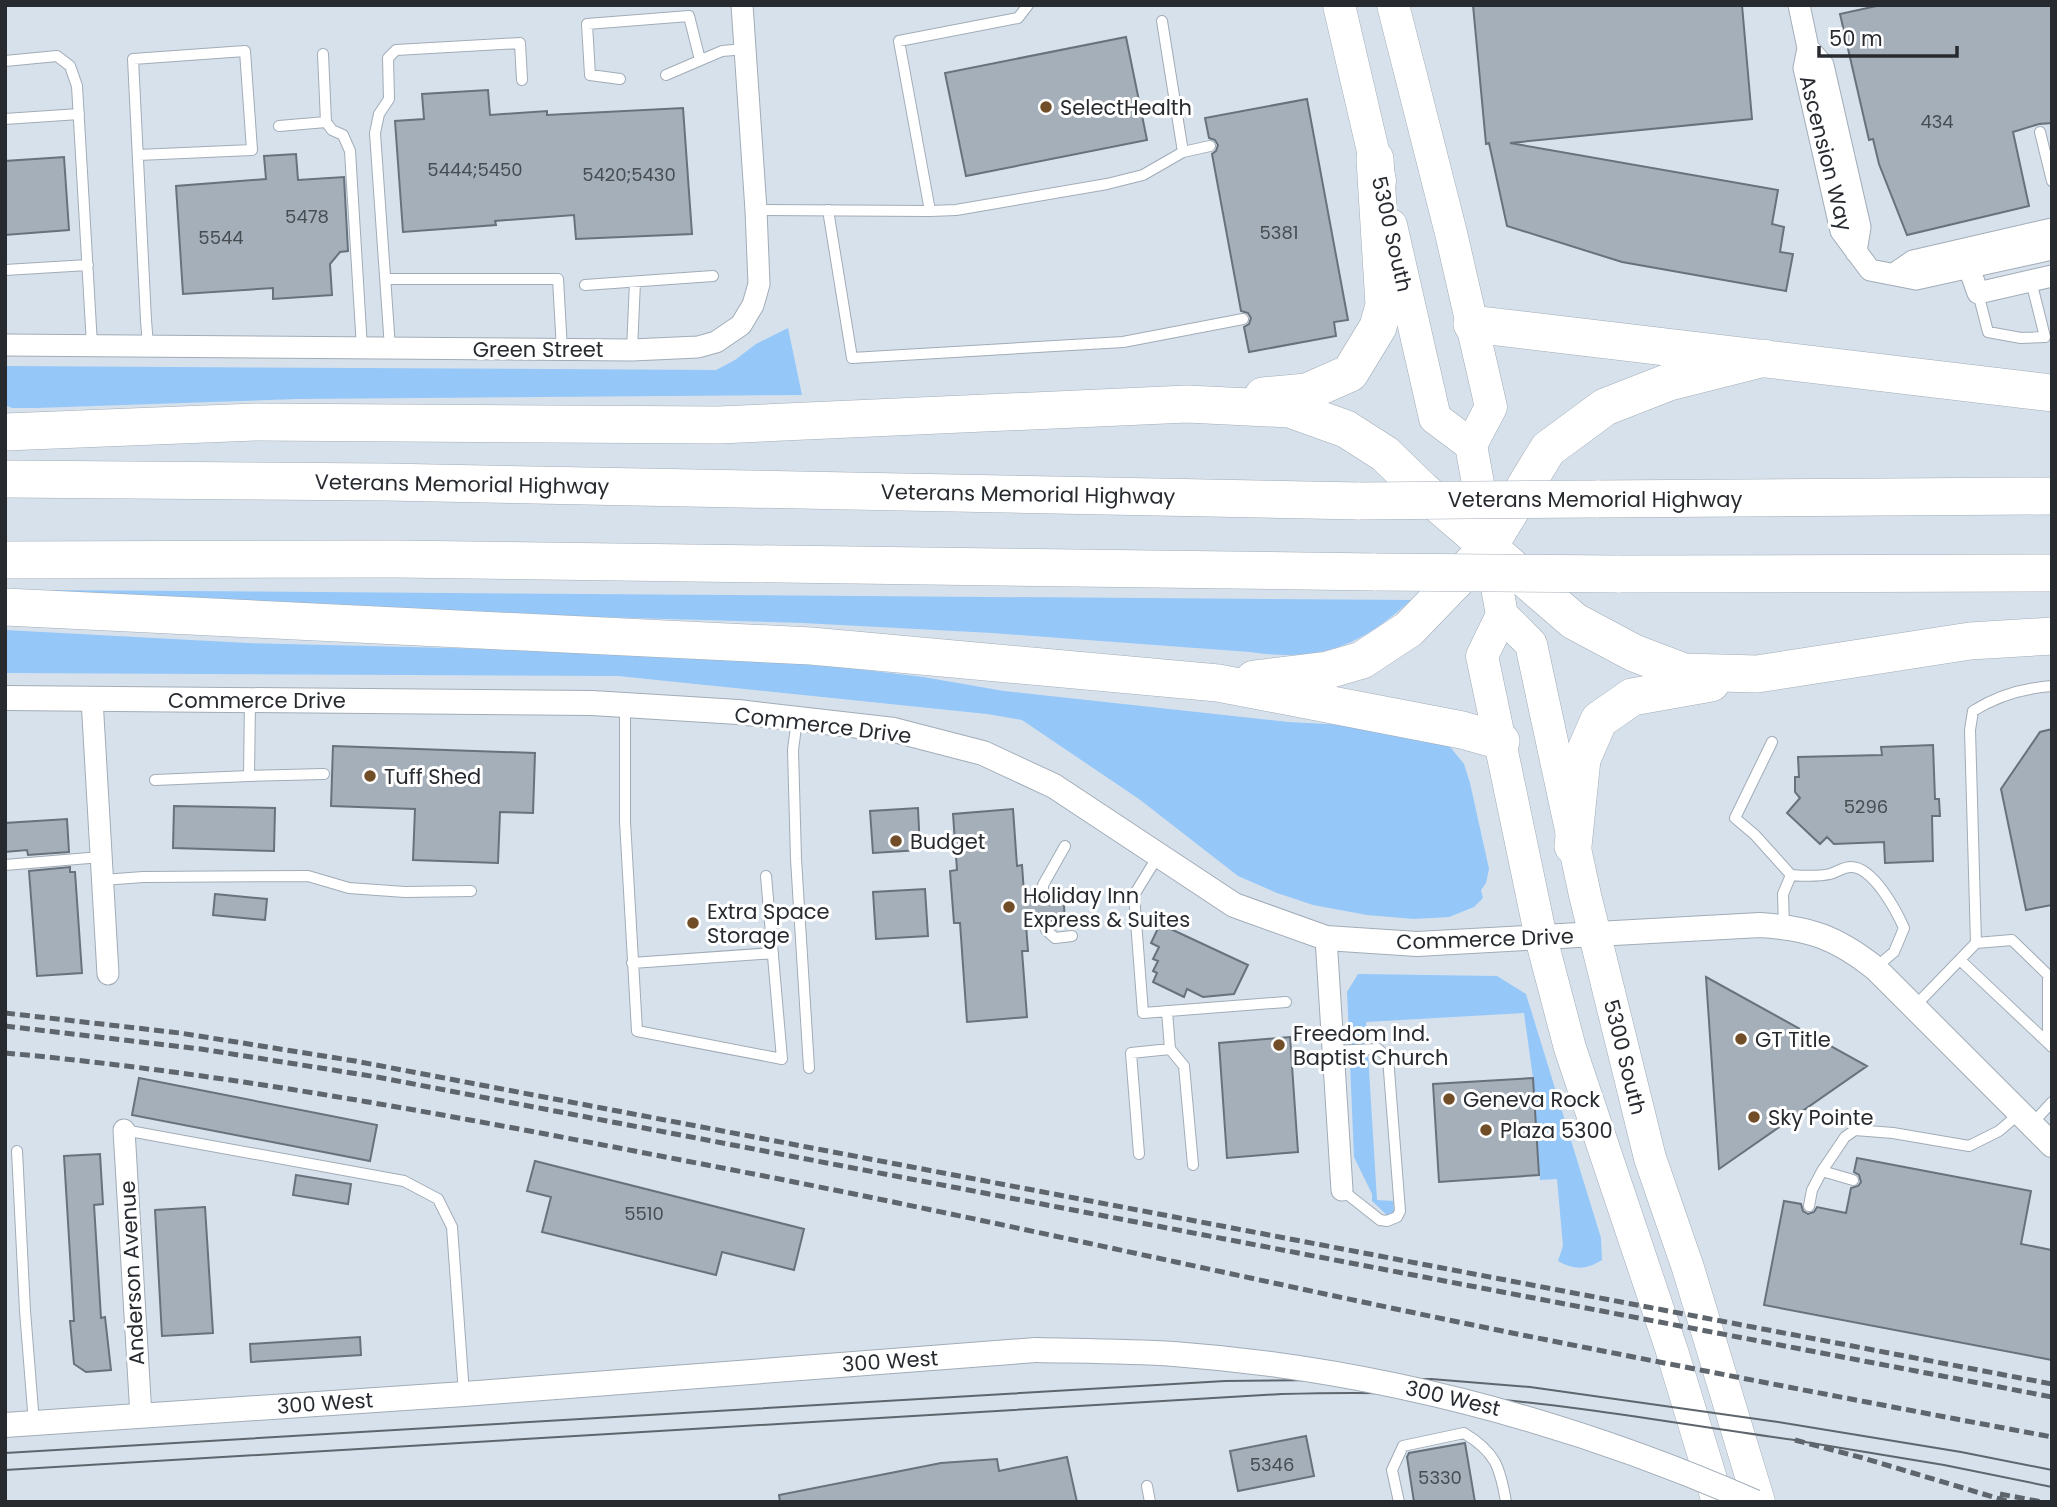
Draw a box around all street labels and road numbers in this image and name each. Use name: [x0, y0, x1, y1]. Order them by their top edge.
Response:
street label: Ascension Way: [1793, 72, 1859, 234]
street label: 5300 South: [1365, 173, 1419, 295]
street label: Green Street: [473, 335, 603, 364]
street label: Veterans Memorial Highway: [314, 467, 610, 501]
street label: Veterans Memorial Highway: [880, 477, 1176, 511]
street label: Veterans Memorial Highway: [1448, 485, 1742, 514]
street label: Commerce Drive: [168, 686, 346, 715]
street label: Commerce Drive: [733, 700, 913, 750]
street label: Commerce Drive: [1396, 921, 1574, 957]
street label: 5300 South: [1597, 996, 1653, 1118]
street label: Anderson Avenue: [113, 1180, 151, 1366]
street label: 300 West: [841, 1343, 939, 1379]
street label: 300 West: [1403, 1373, 1503, 1423]
street label: 300 West: [276, 1385, 374, 1421]

